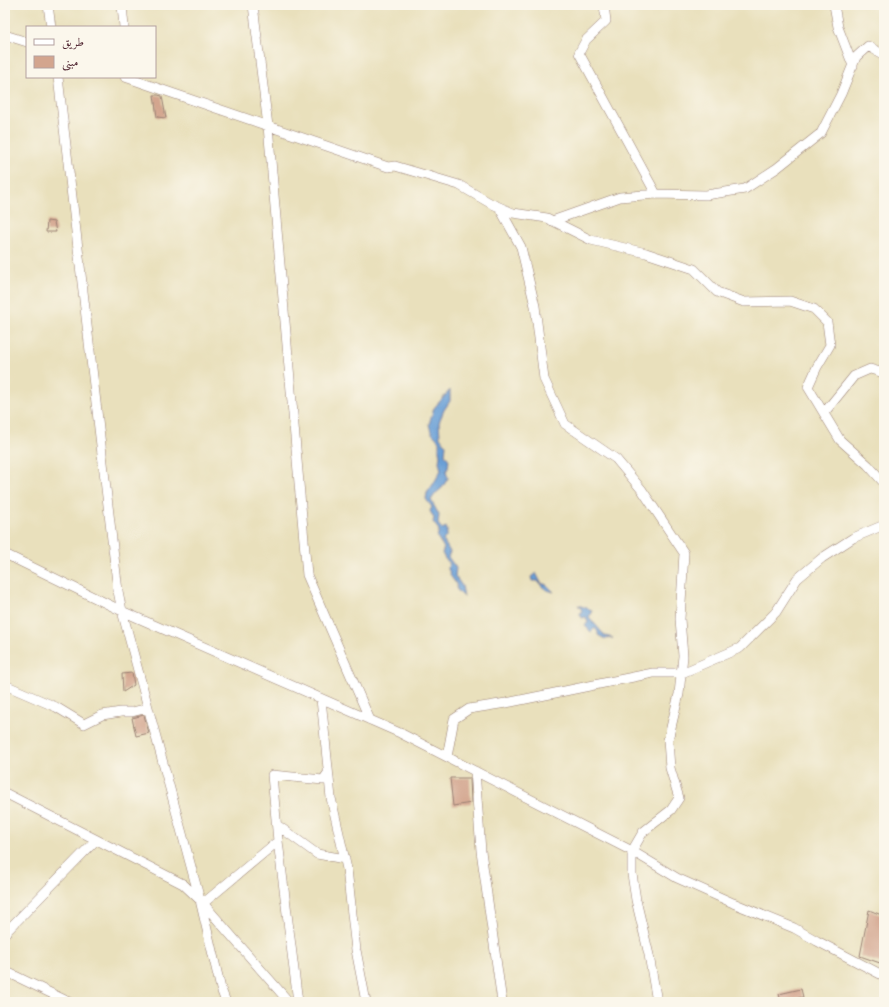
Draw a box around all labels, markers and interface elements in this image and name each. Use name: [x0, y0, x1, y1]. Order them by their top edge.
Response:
legend: [26, 26, 156, 78]
text: طريق: [62, 34, 84, 50]
text: مبنى: [62, 54, 78, 71]

